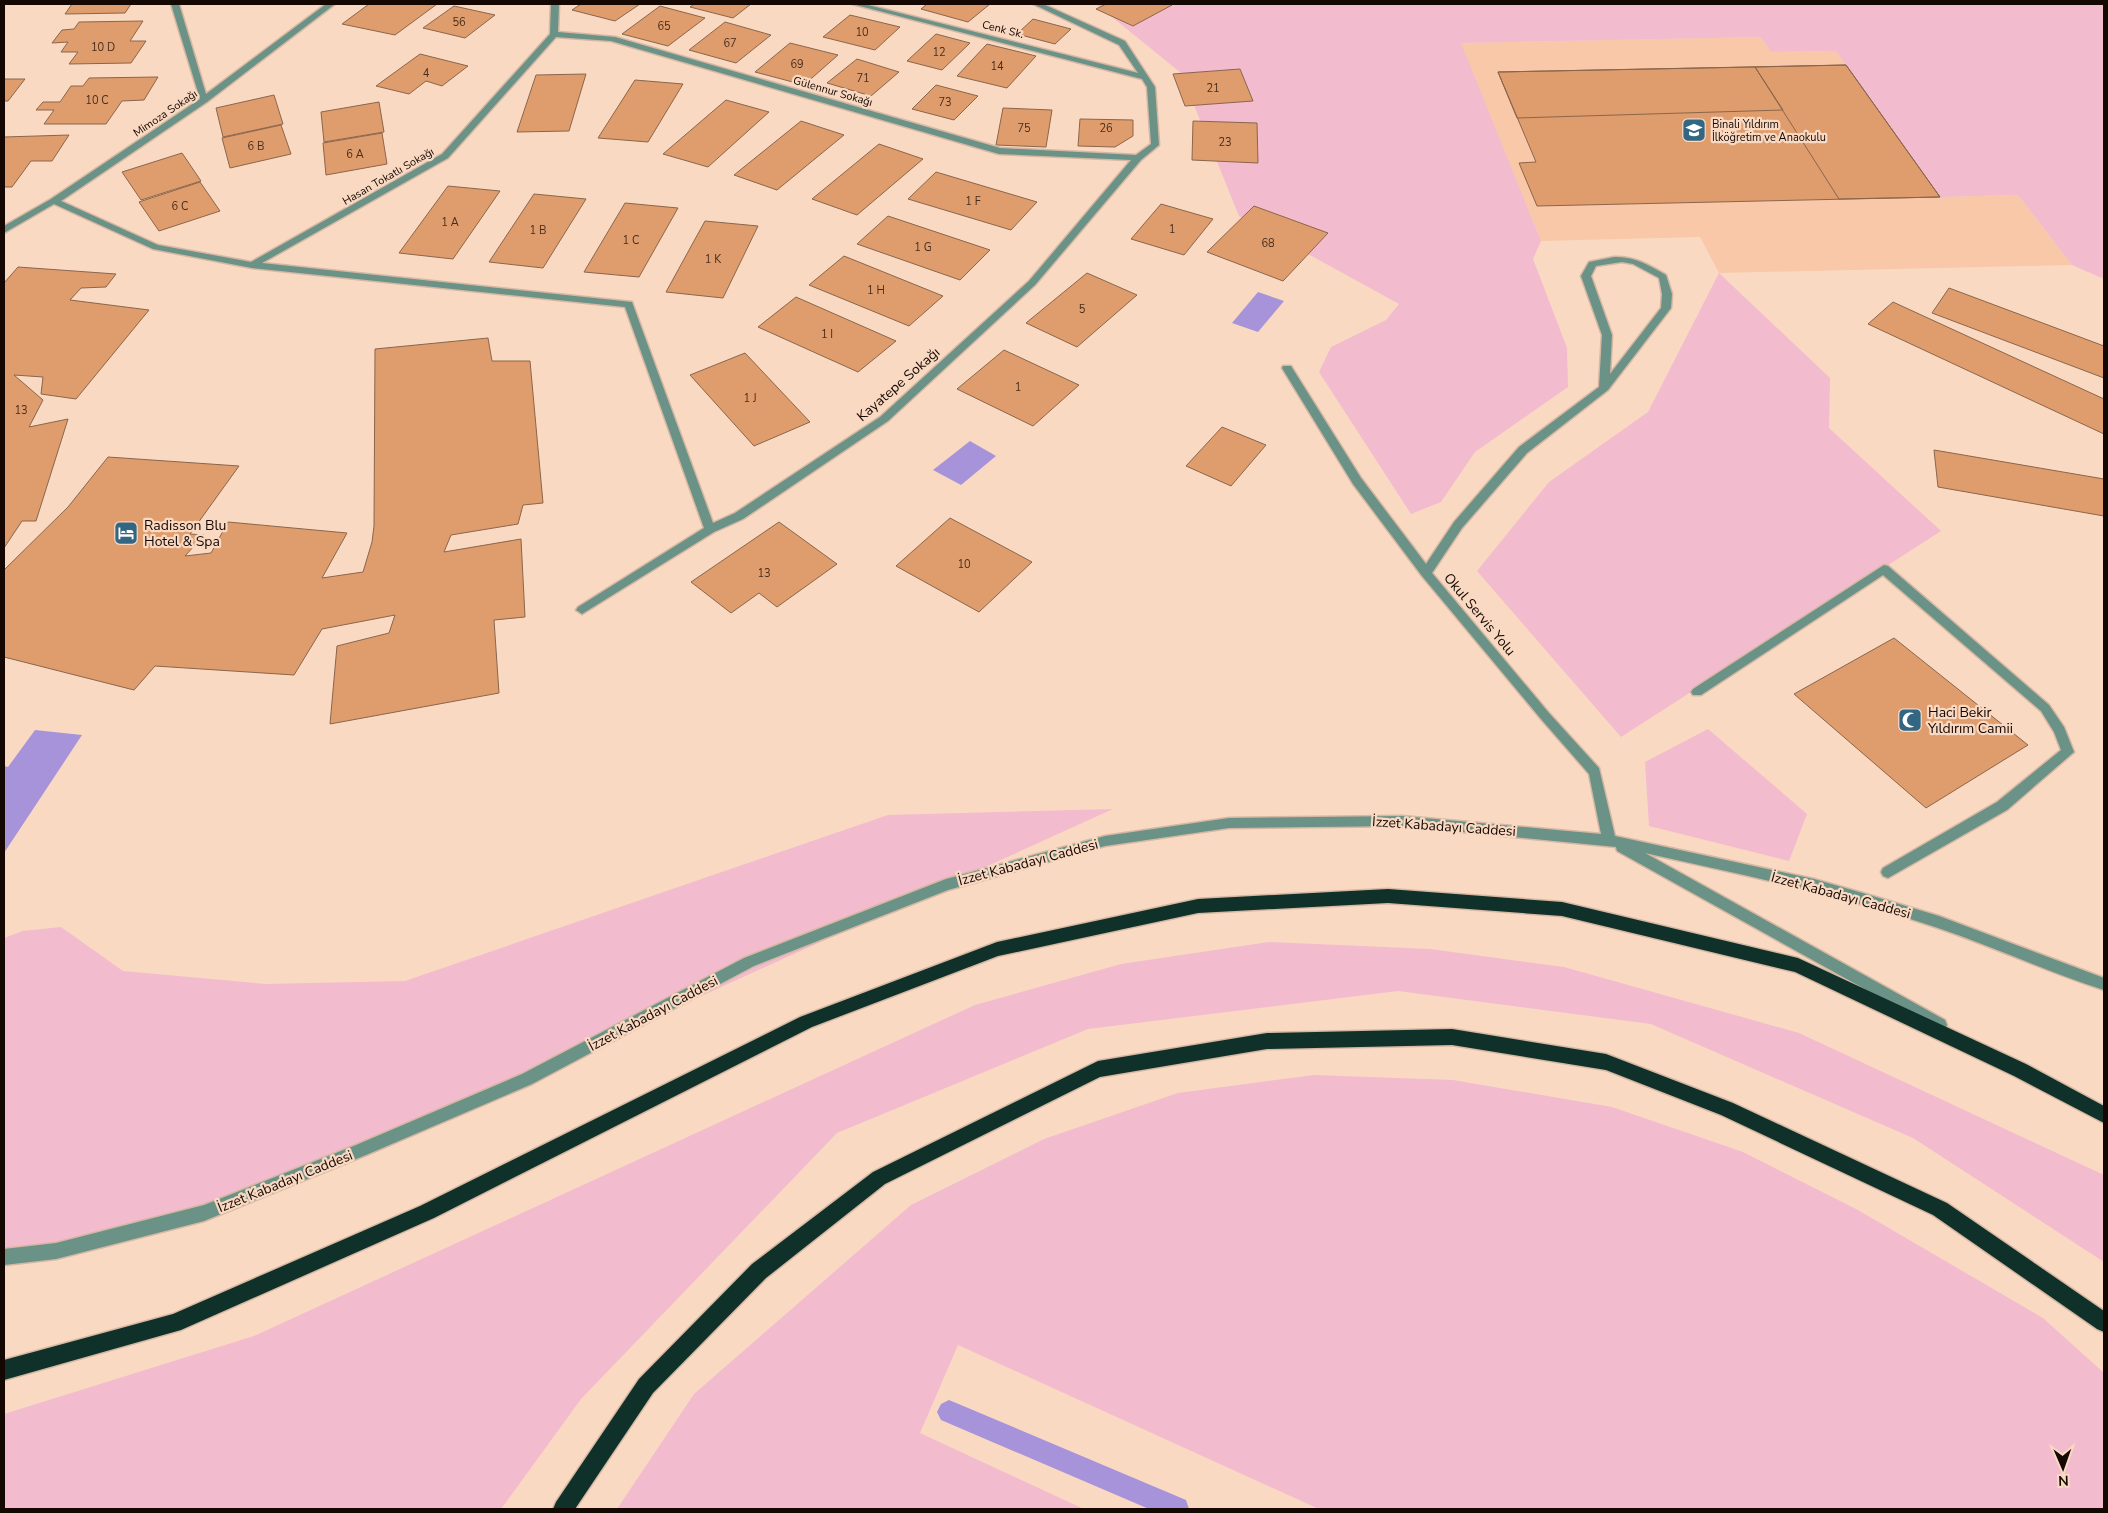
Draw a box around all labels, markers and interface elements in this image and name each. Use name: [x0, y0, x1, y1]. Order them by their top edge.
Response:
house number: 56: [452, 15, 466, 30]
street label: Cenk Sk.: [981, 17, 1025, 42]
house number: 65: [657, 19, 671, 34]
house number: 10: [855, 25, 869, 40]
house number: 67: [723, 36, 737, 51]
house number: 10 D: [91, 40, 115, 55]
house number: 12: [932, 45, 946, 60]
house number: 69: [790, 57, 804, 72]
house number: 14: [990, 59, 1004, 74]
house number: 4: [423, 66, 430, 81]
house number: 71: [856, 71, 870, 86]
street label: Gülennur Sokağı: [791, 73, 874, 110]
house number: 21: [1206, 81, 1220, 96]
street label: Mimoza Sokağı: [130, 86, 200, 140]
house number: 10 C: [85, 93, 109, 108]
house number: 73: [938, 95, 952, 110]
school or university icon: Binali Yıldırım İlköğretim ve Anaokulu: [1681, 117, 1707, 143]
place label: Binali Yıldırım İlköğretim ve Anaokulu: [1712, 117, 1826, 145]
house number: 75: [1017, 121, 1031, 136]
house number: 26: [1099, 121, 1113, 136]
house number: 23: [1218, 135, 1232, 150]
house number: 6 B: [248, 139, 264, 154]
street label: Hasan Tokatlı Sokağı: [340, 144, 437, 209]
house number: 6 A: [346, 147, 364, 162]
house number: 1 F: [965, 194, 981, 209]
house number: 6 C: [172, 199, 188, 214]
house number: 1 A: [441, 215, 459, 230]
house number: 1: [1169, 222, 1175, 237]
house number: 1 B: [530, 223, 546, 238]
house number: 1 C: [623, 233, 639, 248]
house number: 68: [1261, 236, 1275, 251]
house number: 1 G: [914, 240, 932, 255]
house number: 1 K: [705, 252, 722, 267]
house number: 1 H: [867, 283, 885, 298]
house number: 5: [1079, 302, 1086, 317]
house number: 1 I: [821, 327, 833, 342]
street label: Kayatepe Sokağı: [853, 343, 944, 426]
house number: 1: [1015, 380, 1021, 395]
house number: 1 J: [744, 391, 757, 406]
house number: 13: [14, 403, 28, 418]
place label: Radisson Blu Hotel & Spa: [144, 516, 226, 551]
hotel icon: Radisson Blu Hotel & Spa: [113, 520, 139, 546]
house number: 10: [957, 557, 971, 572]
house number: 13: [757, 566, 771, 581]
street label: Okul Servis Yolu: [1439, 569, 1520, 660]
place label: Haci Bekir Yıldırım Camii: [1927, 703, 2013, 738]
mosque icon: Haci Bekir Yıldırım Camii: [1897, 707, 1923, 733]
street label: İzzet Kabadayı Caddesi: [1371, 812, 1516, 841]
street label: İzzet Kabadayı Caddesi: [956, 835, 1100, 890]
street label: İzzet Kabadayı Caddesi: [1769, 868, 1913, 923]
street label: İzzet Kabadayı Caddesi: [585, 971, 721, 1056]
street label: İzzet Kabadayı Caddesi: [215, 1146, 356, 1217]
north arrow: [2038, 1443, 2088, 1493]
text: N: [2058, 1471, 2069, 1490]

